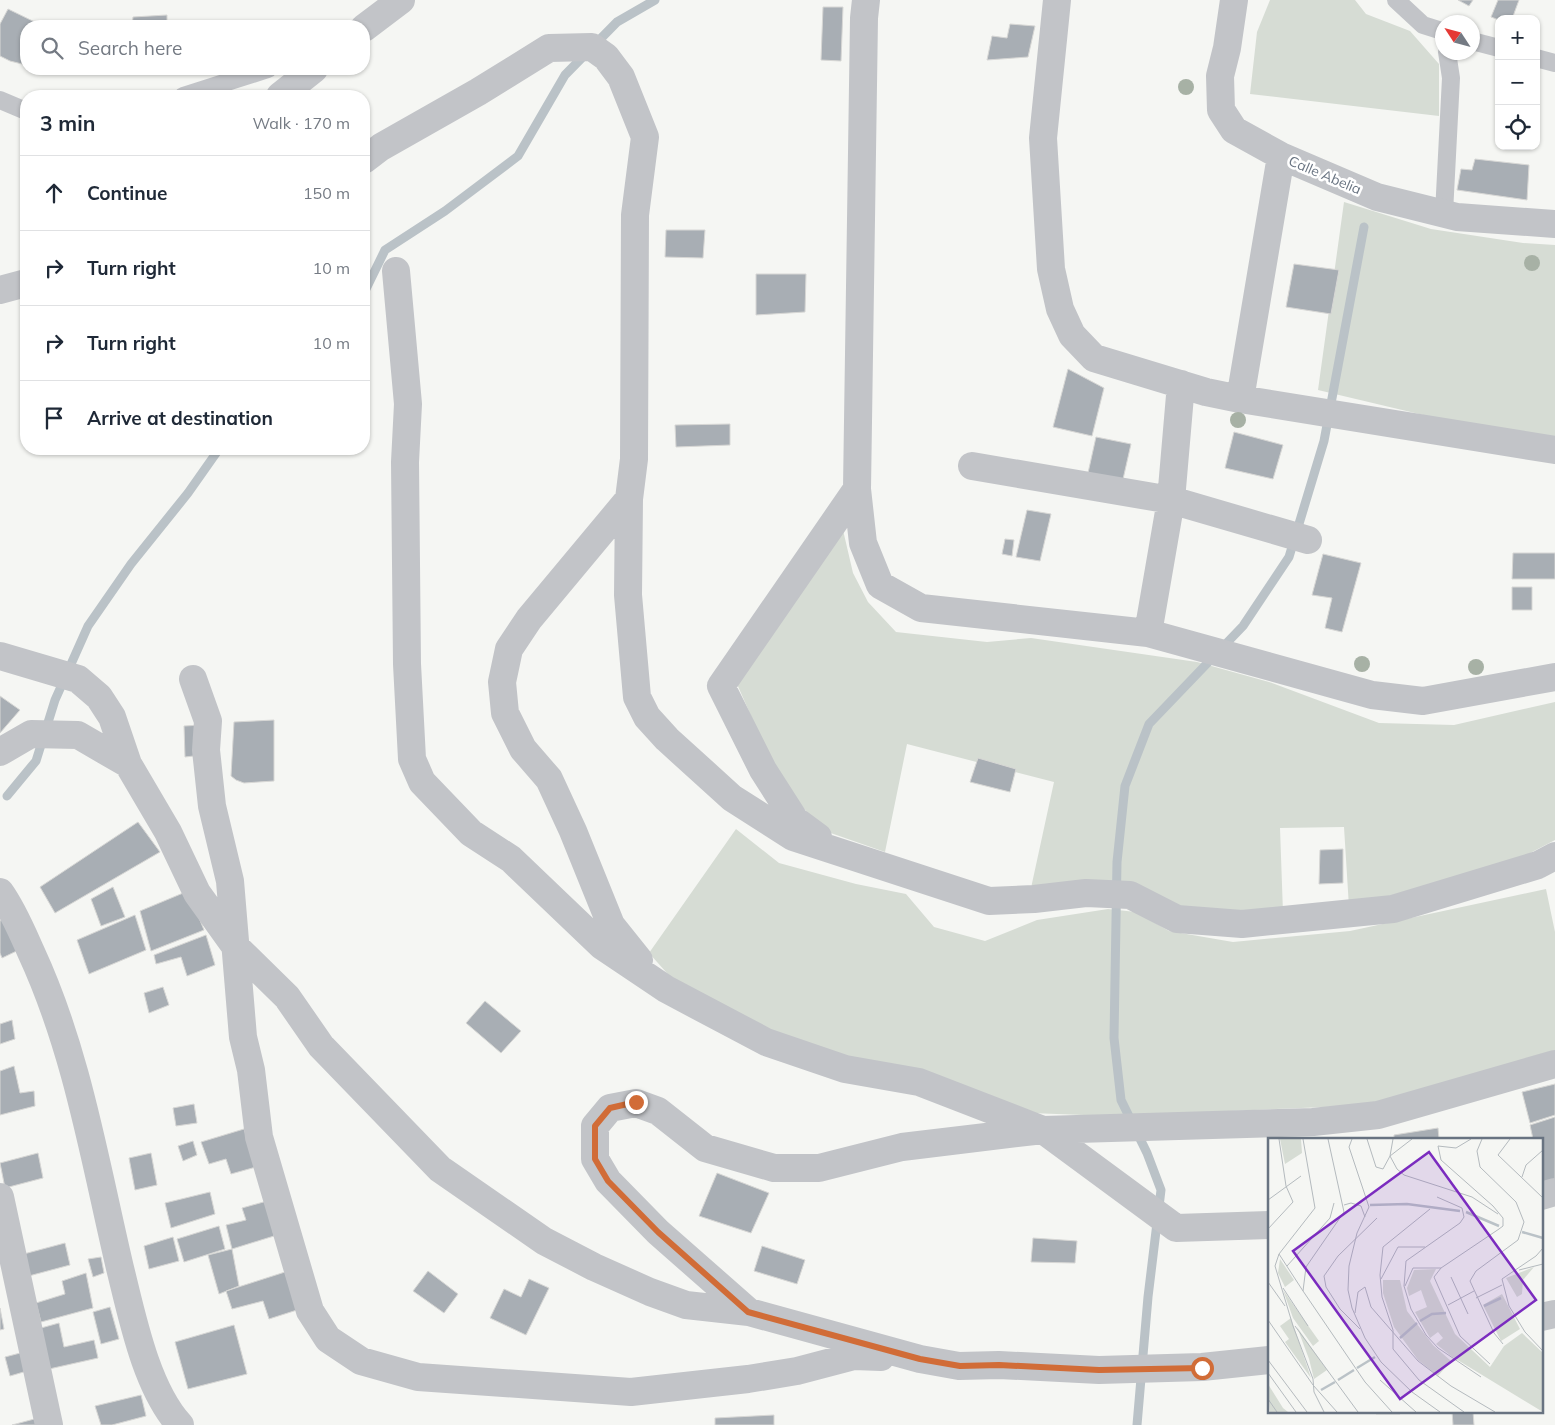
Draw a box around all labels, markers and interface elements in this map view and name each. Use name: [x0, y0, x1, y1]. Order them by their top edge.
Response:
north arrow: [1435, 15, 1480, 60]
map controls: [1495, 15, 1540, 150]
button: +: [1495, 15, 1540, 60]
search box: [20, 20, 370, 75]
icon: search: [38, 34, 66, 62]
text: Search here: [78, 36, 182, 60]
button: −: [1495, 60, 1540, 105]
button: locate: [1495, 105, 1540, 150]
text: 3 min: [40, 110, 95, 136]
text: Walk · 170 m: [252, 113, 350, 133]
street label: Calle Abelia: [1286, 152, 1364, 198]
icon: ahead: [40, 179, 68, 207]
text: Continue: [87, 181, 167, 205]
text: 150 m: [303, 183, 350, 203]
icon: right: [40, 254, 68, 282]
text: Turn right: [87, 256, 176, 280]
text: 10 m: [313, 258, 350, 278]
icon: right: [40, 329, 68, 357]
text: Turn right: [87, 331, 176, 355]
text: 10 m: [313, 333, 350, 353]
icon: arrive: [40, 404, 68, 432]
text: Arrive at destination: [87, 406, 273, 430]
route end: [625, 1091, 648, 1114]
inset map: [1268, 1138, 1542, 1412]
route start: [1191, 1357, 1214, 1380]

